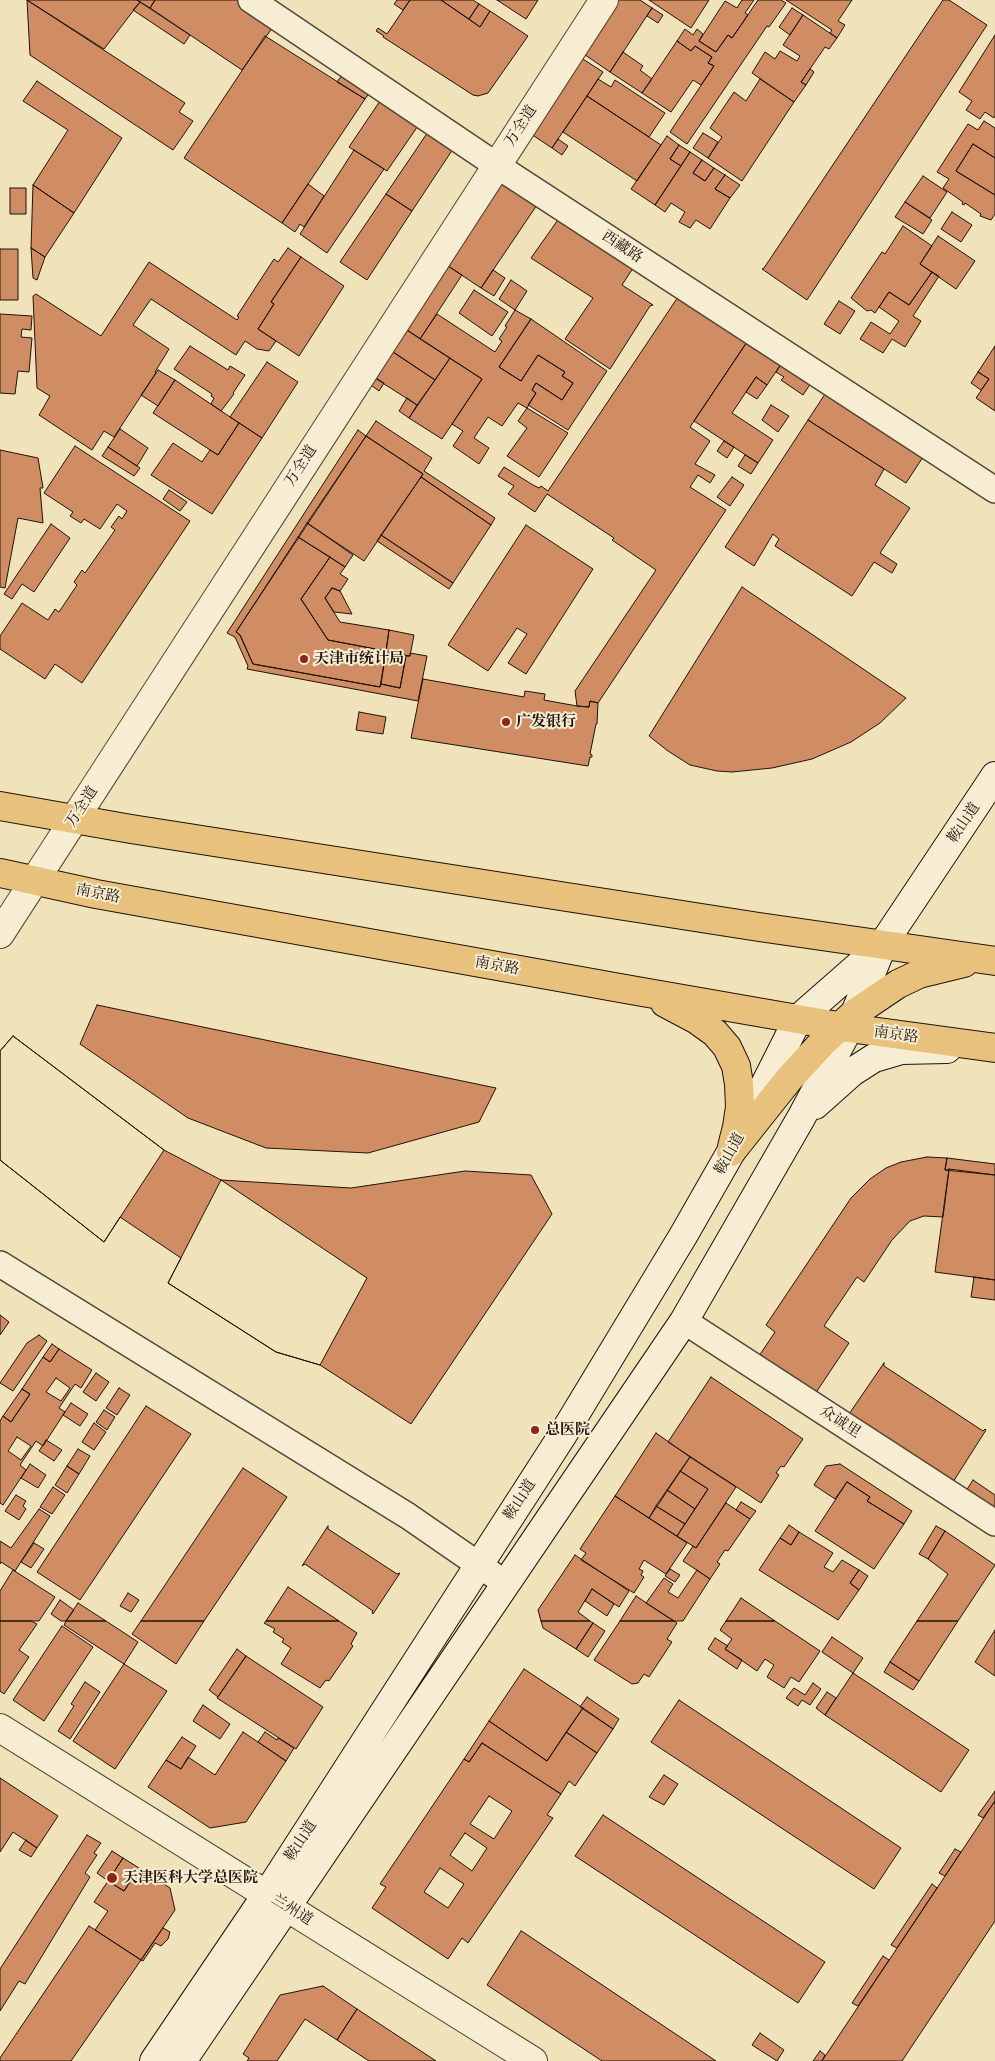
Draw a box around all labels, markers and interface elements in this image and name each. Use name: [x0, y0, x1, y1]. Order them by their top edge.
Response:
street label: 万全道: [501, 102, 541, 150]
street label: 西藏路: [598, 227, 646, 267]
street label: 万全道: [281, 442, 321, 490]
place label: 天津市统计局: [314, 650, 404, 668]
marker: 天津市统计局: [298, 653, 310, 665]
place label: 广发银行: [516, 713, 576, 731]
marker: 广发银行: [500, 716, 512, 728]
street label: 万全道: [62, 783, 102, 831]
street label: 鞍山道: [944, 799, 984, 847]
street label: 南京路: [74, 881, 122, 907]
street label: 南京路: [473, 953, 521, 979]
street label: 南京路: [872, 1023, 920, 1047]
street label: 鞍山道: [711, 1130, 749, 1178]
street label: 众诚里: [816, 1402, 864, 1442]
place label: 总医院: [545, 1421, 590, 1439]
marker: 总医院: [529, 1424, 541, 1436]
street label: 鞍山道: [500, 1476, 540, 1524]
street label: 鞍山道: [281, 1817, 321, 1865]
place label: 天津医科大学总医院: [123, 1869, 258, 1887]
marker: 天津医科大学总医院: [105, 1871, 119, 1885]
street label: 兰州道: [268, 1890, 316, 1930]

